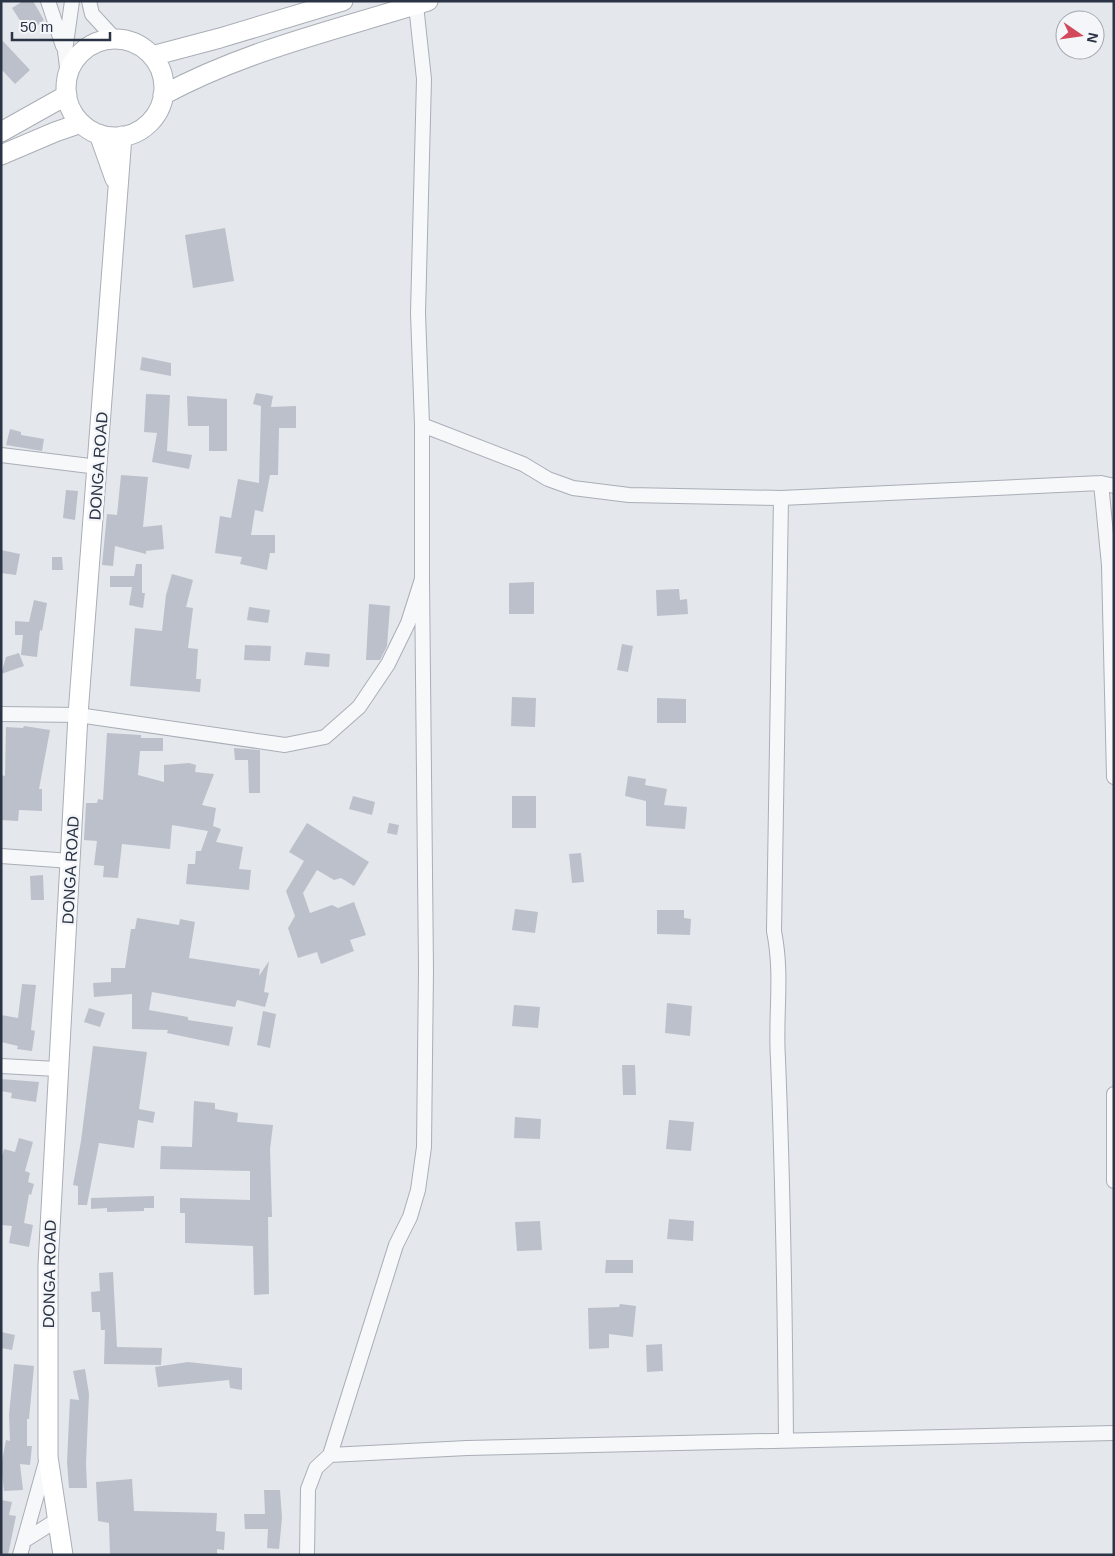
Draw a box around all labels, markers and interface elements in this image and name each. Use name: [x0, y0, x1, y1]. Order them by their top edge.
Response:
scale bar: [12, 10, 110, 42]
north arrow: [1055, 10, 1105, 60]
text: 50 m: [20, 18, 53, 35]
text: N: [1084, 31, 1102, 45]
street label: DONGA ROAD: [86, 411, 111, 521]
street label: DONGA ROAD: [59, 815, 82, 925]
street label: DONGA ROAD: [40, 1220, 59, 1328]

